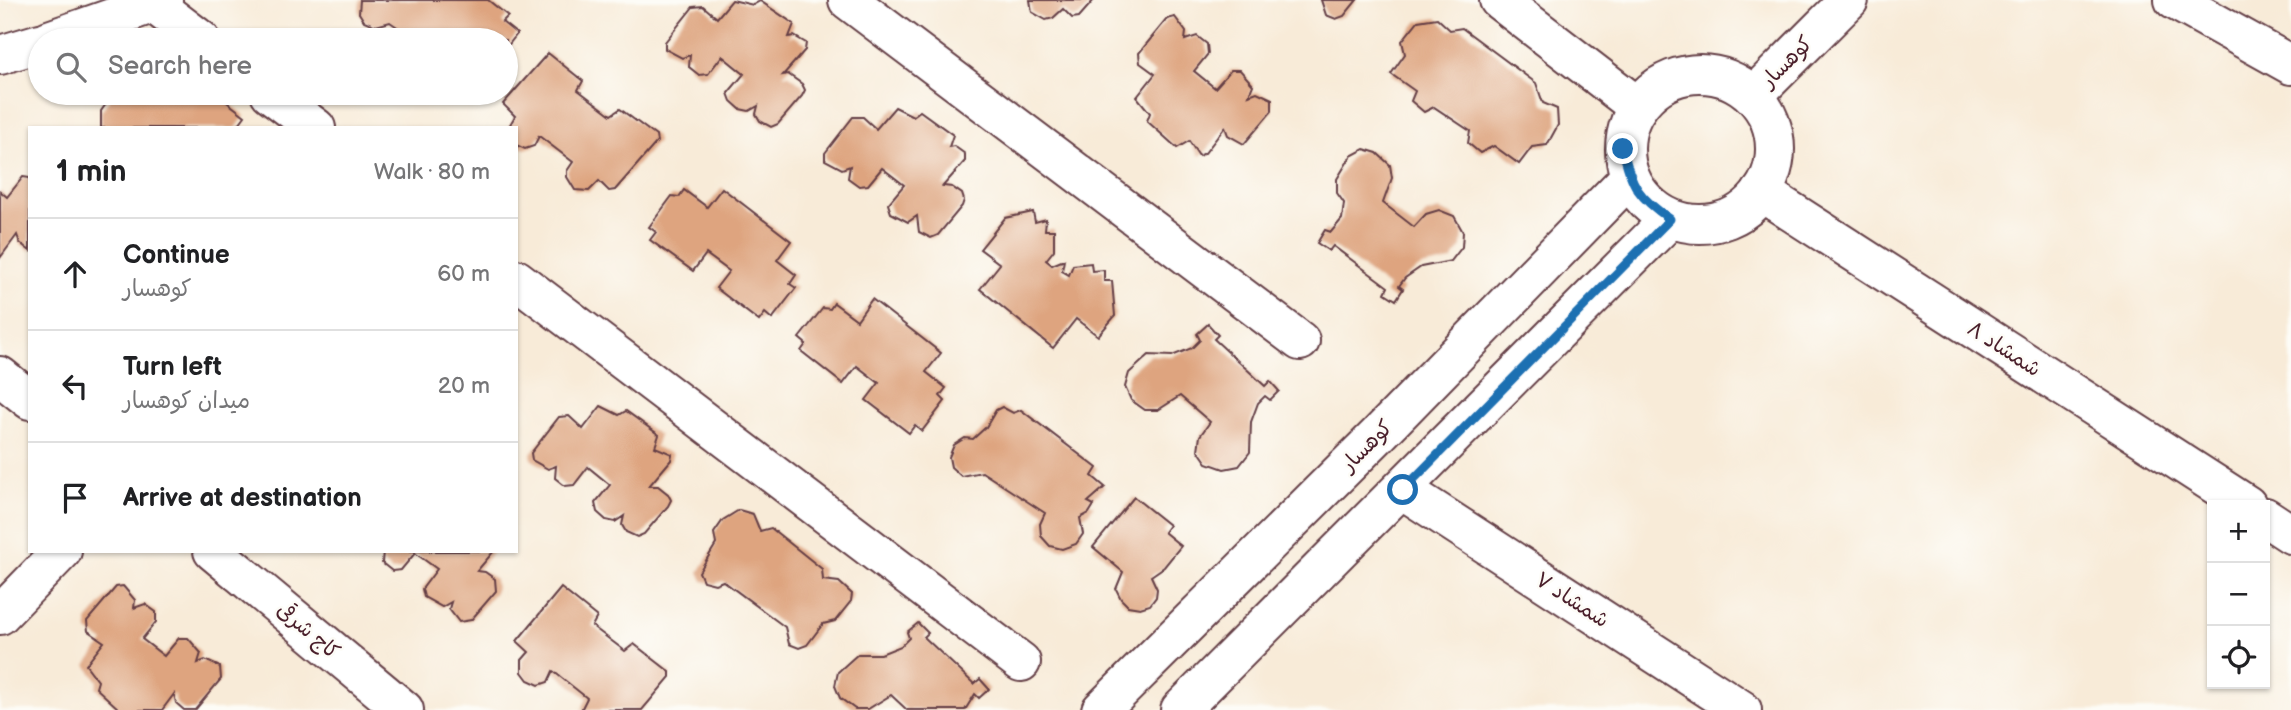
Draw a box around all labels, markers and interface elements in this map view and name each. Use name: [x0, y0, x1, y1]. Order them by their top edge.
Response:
search box: [28, 28, 518, 105]
street label: کوهسار: [1755, 31, 1818, 94]
icon: search: [52, 48, 90, 86]
text: Search here: [108, 51, 252, 82]
route end: [1607, 133, 1638, 164]
text: 1 min: [56, 154, 126, 190]
text: Walk · 80 m: [374, 158, 490, 186]
text: Continue: [123, 240, 230, 271]
icon: ahead: [56, 255, 94, 293]
text: 60 m: [437, 260, 490, 288]
text: کوهسار: [123, 275, 192, 303]
street label: شمشاد ۸: [1962, 316, 2046, 382]
text: Turn left: [123, 352, 222, 383]
icon: left: [56, 367, 94, 405]
text: 20 m: [438, 372, 490, 400]
text: میدان کوهسار: [123, 387, 250, 415]
street label: کوهسار: [1335, 415, 1398, 478]
route start: [1387, 474, 1418, 505]
icon: arrive: [56, 479, 94, 517]
text: Arrive at destination: [123, 483, 362, 514]
map controls: [2207, 500, 2270, 689]
button: +: [2207, 500, 2270, 563]
button: −: [2207, 563, 2270, 626]
street label: شمشاد ۷: [1530, 567, 1614, 633]
street label: کاج شرقی: [271, 597, 345, 665]
button: locate: [2207, 626, 2270, 689]

